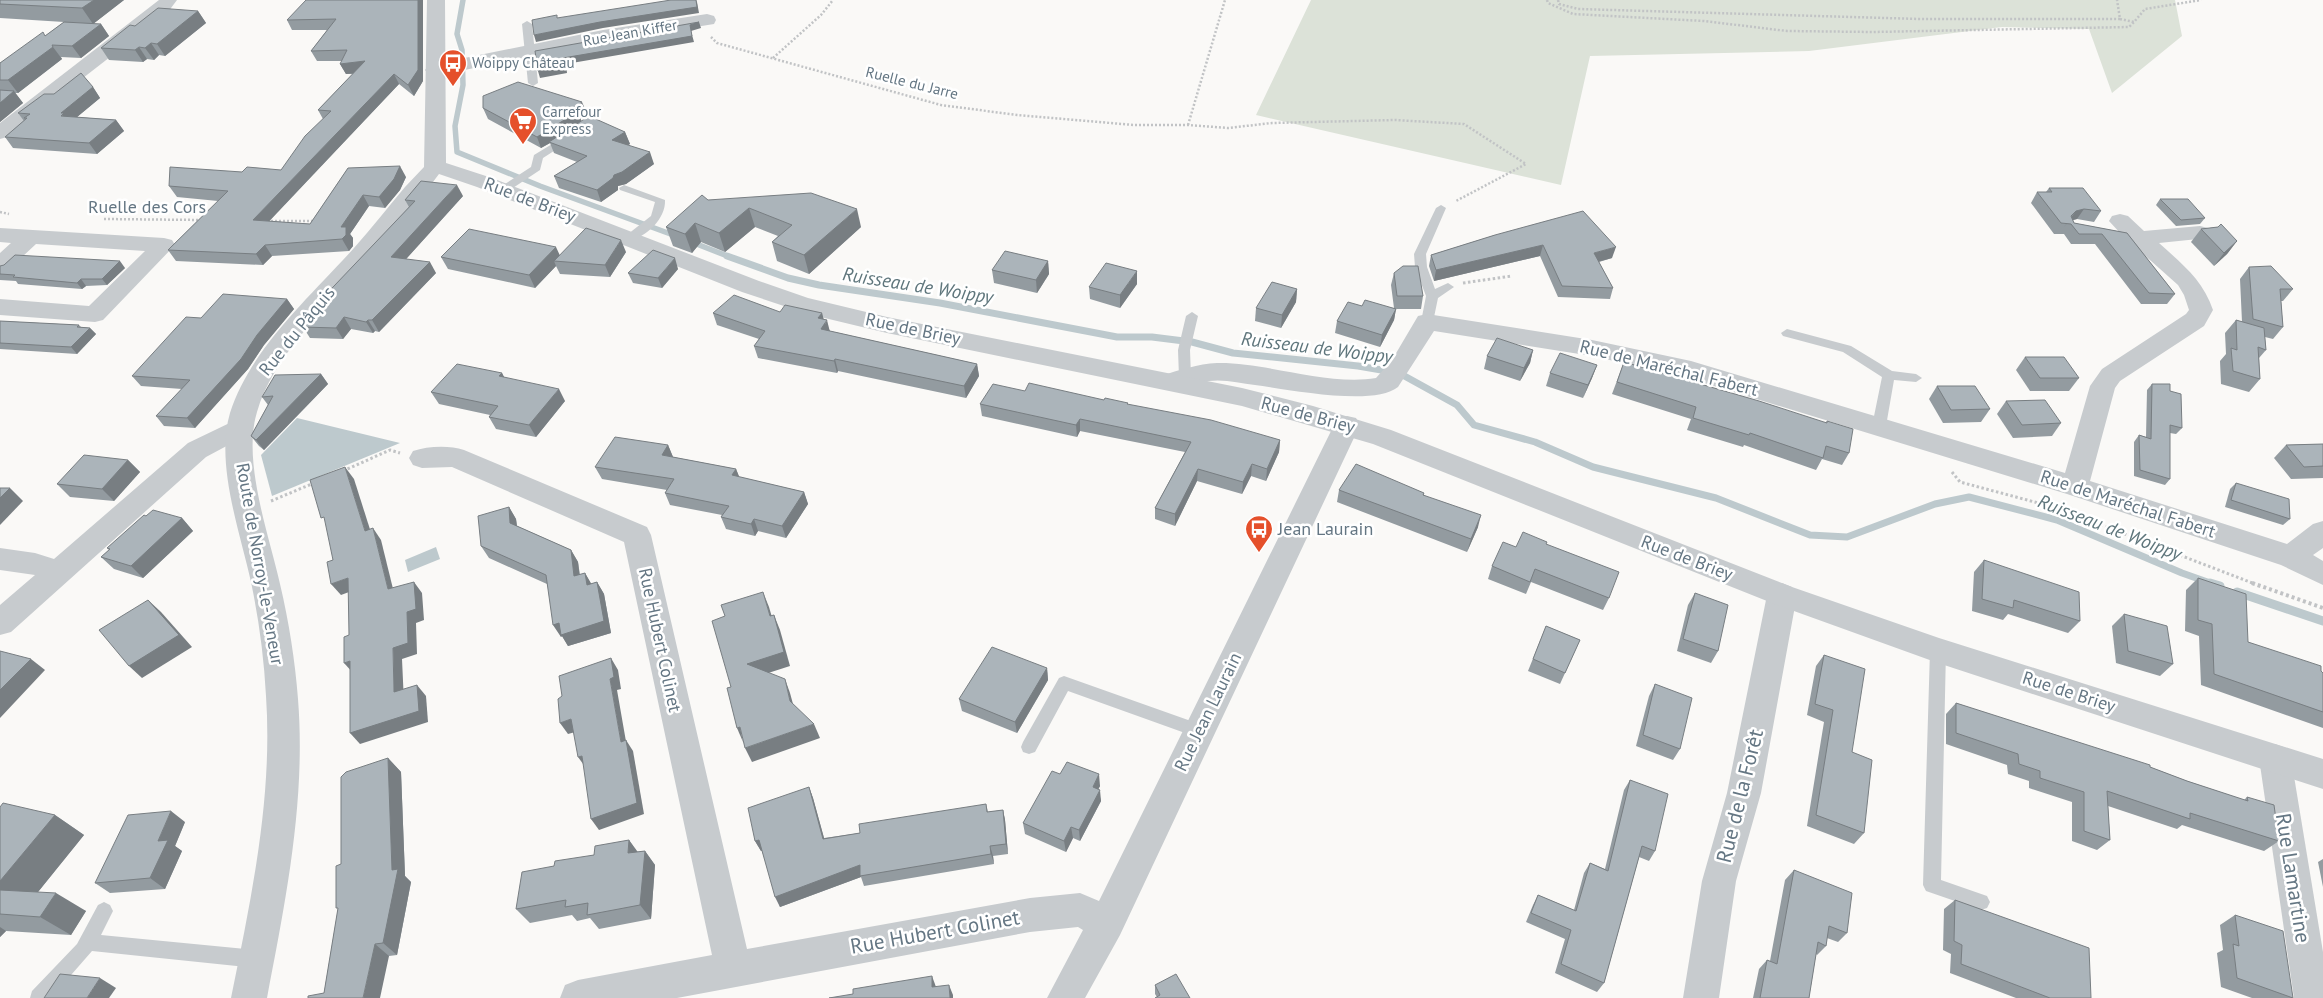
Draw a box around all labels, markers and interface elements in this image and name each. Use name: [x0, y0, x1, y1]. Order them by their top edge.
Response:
street label: Rue Jean Kiffer: [581, 15, 679, 50]
bus stop icon: Woippy Château: [438, 48, 468, 87]
place label: Woippy Château: [472, 53, 575, 72]
street label: Ruelle du Jarre: [864, 62, 960, 103]
place label: Carrefour Express: [542, 102, 601, 138]
supermarket icon: Carrefour Express: [508, 106, 538, 145]
street label: Rue de Briey: [481, 172, 580, 228]
street label: Ruelle des Cors: [88, 195, 206, 218]
water label: Ruisseau de Woippy: [841, 261, 997, 309]
street label: Rue du Pâquis: [254, 281, 340, 380]
street label: Rue de Briey: [864, 307, 963, 350]
water label: Ruisseau de Woippy: [1240, 326, 1396, 368]
street label: Rue de Maréchal Fabert: [1578, 334, 1761, 401]
street label: Rue de Briey: [1259, 391, 1358, 438]
street label: Route de Norroy-le-Veneur: [231, 461, 290, 667]
street label: Rue de Maréchal Fabert: [2038, 464, 2219, 543]
water label: Ruisseau de Woippy: [2035, 489, 2187, 566]
bus stop icon: Jean Laurain: [1244, 514, 1274, 553]
place label: Jean Laurain: [1277, 517, 1373, 540]
street label: Rue de Briey: [1638, 530, 1737, 586]
street label: Rue Hubert Colinet: [634, 566, 687, 714]
street label: Rue Jean Laurain: [1169, 649, 1246, 775]
street label: Rue de Briey: [2020, 666, 2119, 718]
street label: Rue de la Forêt: [1710, 726, 1769, 865]
street label: Rue Lamartine: [2270, 811, 2317, 945]
street label: Rue Hubert Colinet: [848, 903, 1022, 960]

